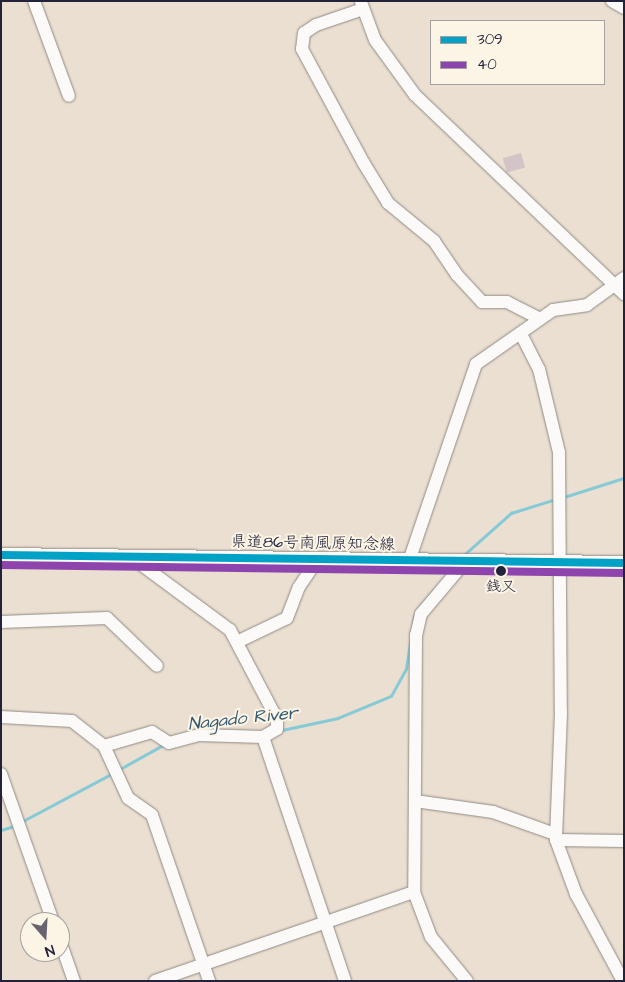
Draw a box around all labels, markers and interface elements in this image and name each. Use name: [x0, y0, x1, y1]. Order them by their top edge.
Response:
legend: [430, 20, 605, 85]
text: 309: [477, 29, 503, 50]
text: 40: [477, 54, 497, 75]
street label: 県道86号南風原知念線: [231, 532, 395, 554]
marker: 銭又: [496, 566, 506, 576]
place label: 銭又: [486, 578, 516, 596]
water label: Nagado River: [187, 703, 299, 735]
north arrow: [20, 912, 70, 962]
text: N: [42, 939, 57, 961]

